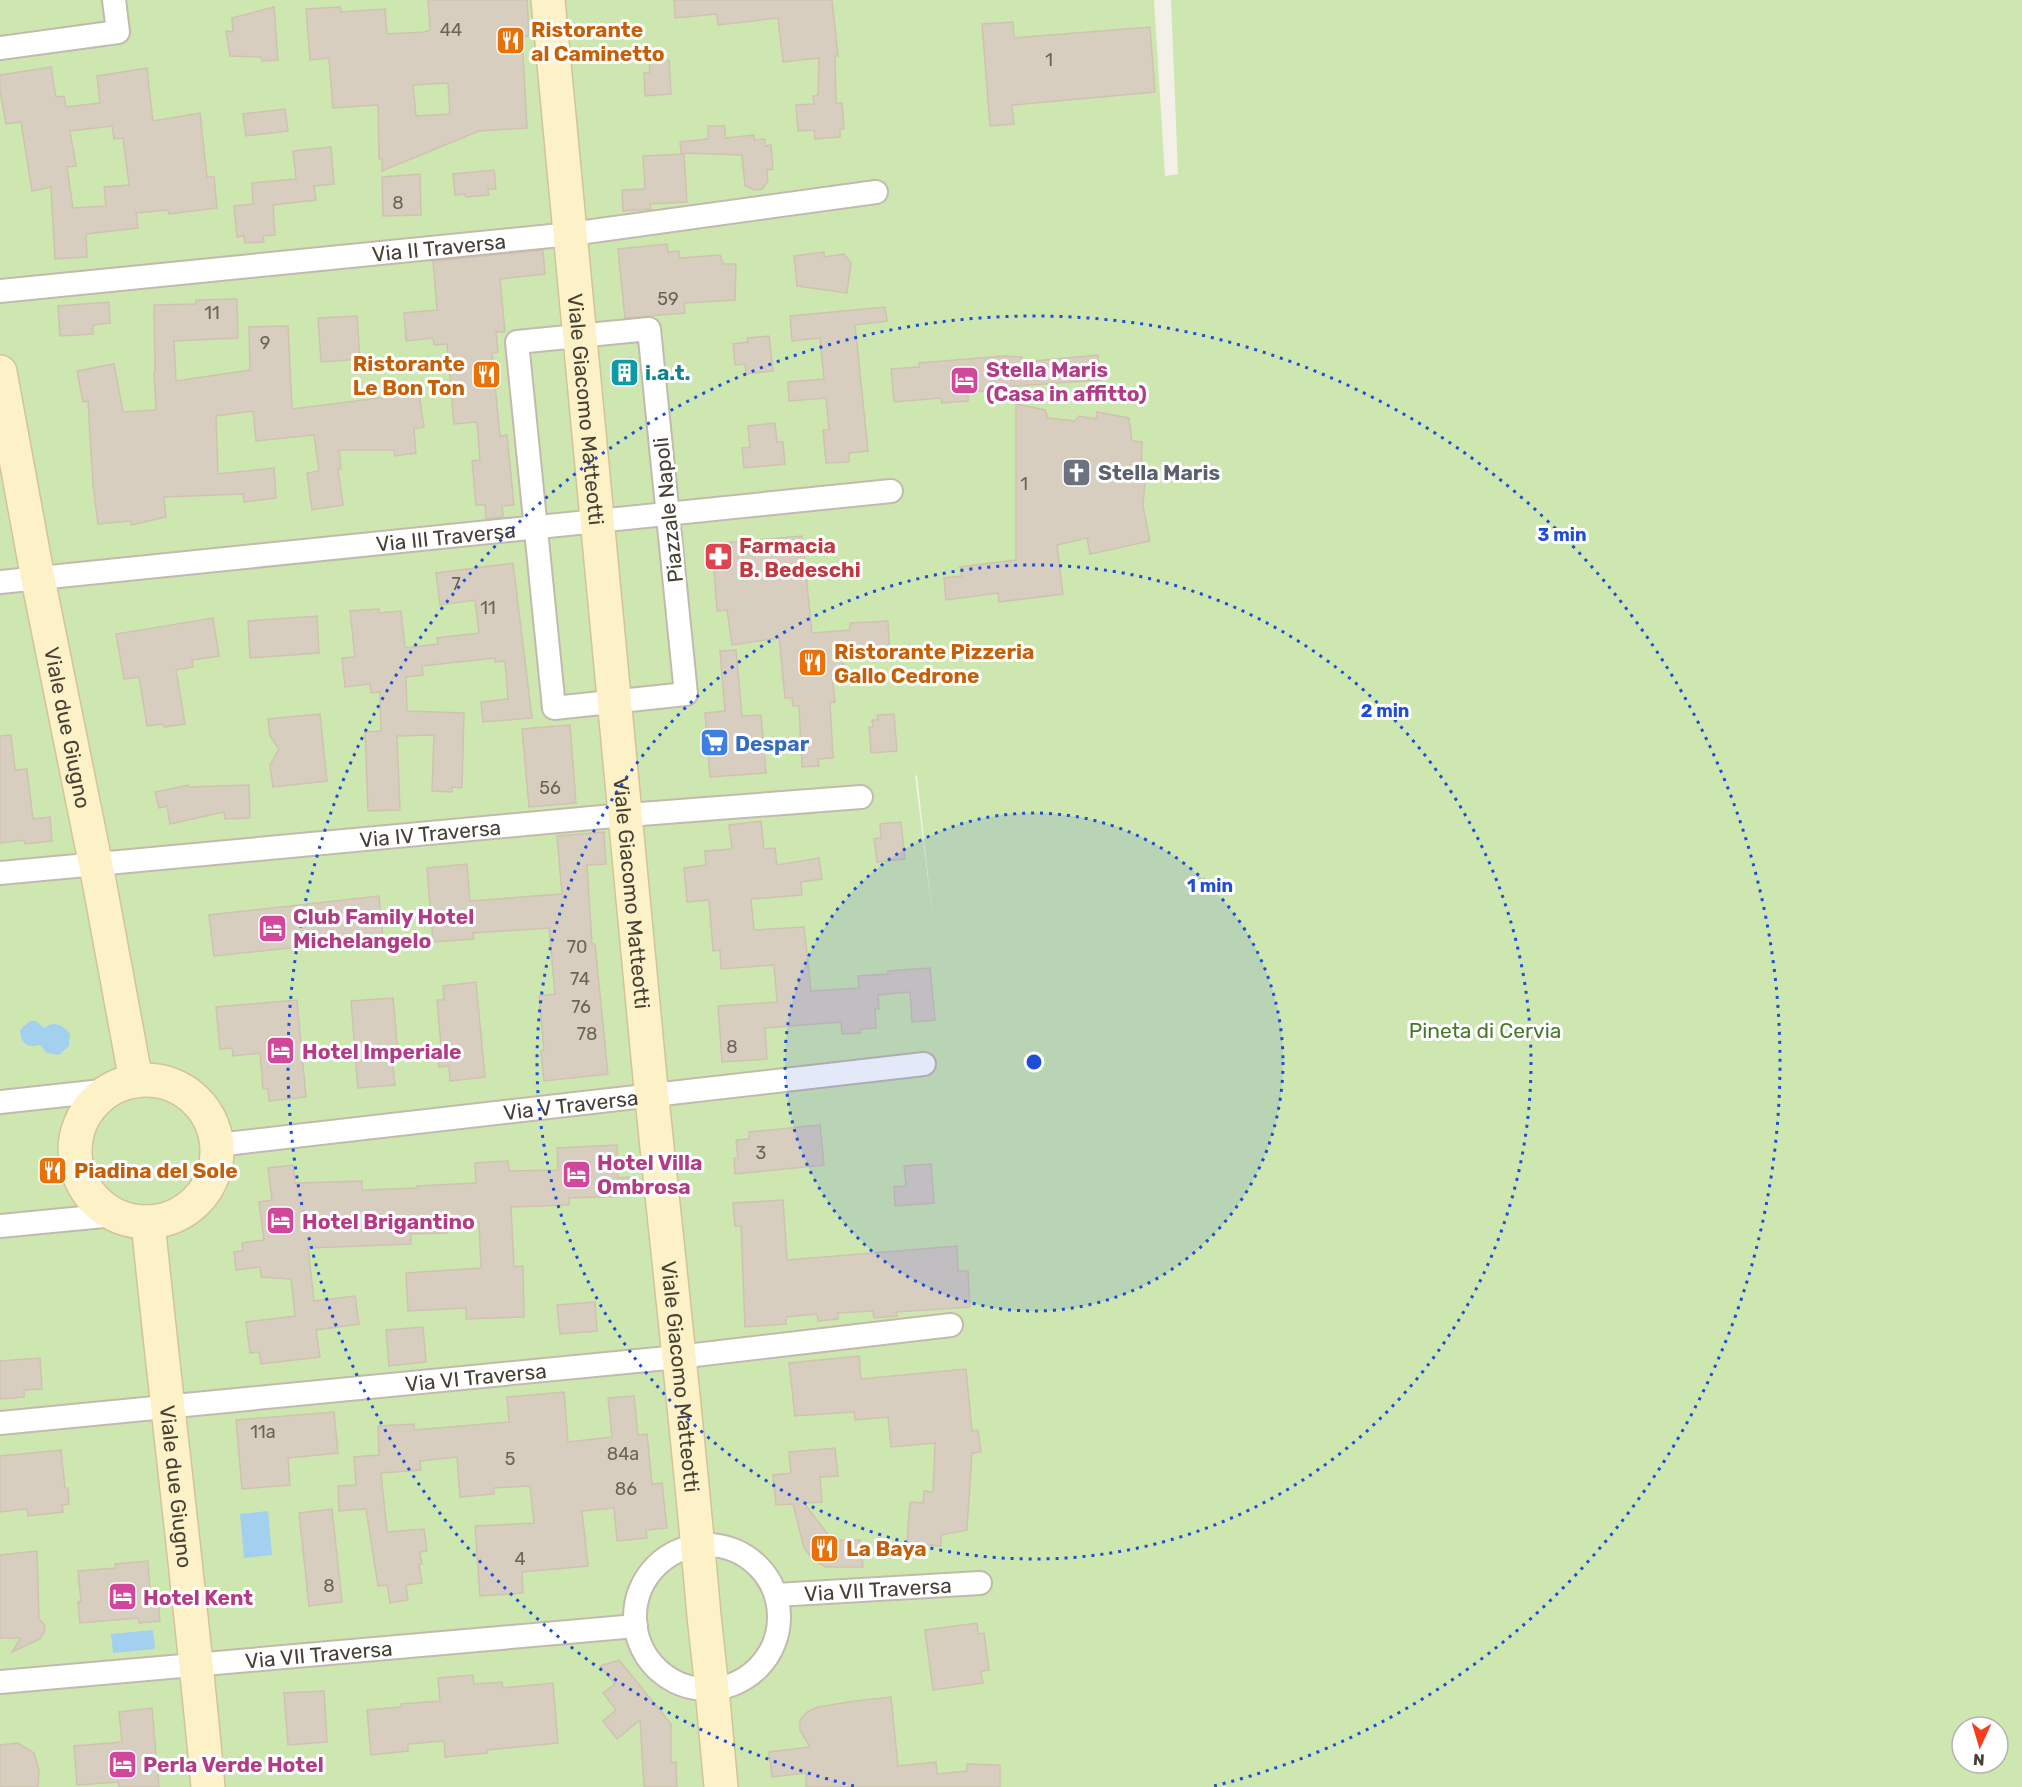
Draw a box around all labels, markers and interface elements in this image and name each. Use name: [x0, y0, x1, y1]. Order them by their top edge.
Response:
place label: Ristorante al Caminetto: [531, 17, 665, 66]
house number: 44: [440, 19, 462, 41]
restaurant icon: Ristorante al Caminetto: [494, 25, 526, 57]
house number: 1: [1045, 49, 1053, 71]
house number: 8: [392, 192, 404, 214]
street label: Via II Traversa: [371, 228, 507, 266]
house number: 59: [657, 288, 679, 310]
street label: Viale Giacomo Matteotti: [563, 292, 610, 526]
house number: 11: [204, 302, 220, 324]
house number: 9: [260, 332, 270, 354]
place label: Ristorante Le Bon Ton: [353, 351, 465, 400]
building icon: i.a.t.: [608, 356, 640, 388]
place label: Stella Maris (Casa in affitto): [986, 357, 1147, 406]
restaurant icon: Ristorante Le Bon Ton: [470, 359, 502, 391]
place label: i.a.t.: [645, 360, 691, 385]
hotel icon: Stella Maris (Casa in affitto): [949, 365, 981, 397]
street label: Piazzale Napoli: [648, 436, 688, 584]
church icon: Stella Maris: [1061, 456, 1093, 488]
place label: Stella Maris: [1098, 460, 1220, 485]
house number: 1: [1020, 473, 1028, 495]
street label: Via III Traversa: [375, 517, 517, 556]
text: 3 min: [1538, 524, 1586, 546]
place label: Farmacia B. Bedeschi: [739, 533, 861, 582]
pharmacy icon: Farmacia B. Bedeschi: [702, 541, 734, 573]
house number: 7: [451, 573, 461, 595]
house number: 11: [480, 597, 496, 619]
place label: Ristorante Pizzeria Gallo Cedrone: [834, 639, 1034, 688]
street label: Viale due Giugno: [40, 645, 96, 810]
restaurant icon: Ristorante Pizzeria Gallo Cedrone: [797, 647, 829, 679]
text: 2 min: [1361, 700, 1409, 722]
supermarket icon: Despar: [698, 727, 730, 759]
place label: Despar: [735, 731, 810, 756]
street label: Viale Giacomo Matteotti: [609, 776, 656, 1010]
house number: 56: [539, 777, 561, 799]
street label: Via IV Traversa: [358, 814, 502, 852]
text: 1 min: [1187, 875, 1233, 897]
place label: Club Family Hotel Michelangelo: [293, 904, 474, 953]
hotel icon: Club Family Hotel Michelangelo: [256, 912, 288, 944]
house number: 70: [567, 936, 587, 958]
house number: 74: [570, 968, 590, 990]
house number: 76: [571, 996, 591, 1018]
park label: Pineta di Cervia: [1409, 1018, 1561, 1043]
house number: 78: [577, 1023, 597, 1045]
hotel icon: Hotel Imperiale: [265, 1035, 297, 1067]
house number: 8: [726, 1036, 738, 1058]
place label: Hotel Imperiale: [302, 1039, 461, 1064]
centre of rings: [1024, 1052, 1044, 1072]
street label: Via V Traversa: [502, 1084, 640, 1125]
house number: 3: [756, 1142, 766, 1164]
place label: Hotel Villa Ombrosa: [597, 1150, 702, 1199]
restaurant icon: Piadina del Sole: [37, 1154, 69, 1186]
place label: Piadina del Sole: [74, 1158, 238, 1183]
hotel icon: Hotel Villa Ombrosa: [560, 1158, 592, 1190]
hotel icon: Hotel Brigantino: [265, 1205, 297, 1237]
place label: Hotel Brigantino: [302, 1209, 475, 1234]
street label: Viale Giacomo Matteotti: [657, 1260, 705, 1494]
street label: Via VI Traversa: [404, 1357, 548, 1396]
street label: Viale due Giugno: [155, 1404, 198, 1569]
house number: 11a: [250, 1421, 276, 1443]
house number: 84a: [607, 1443, 639, 1465]
house number: 5: [505, 1448, 515, 1470]
house number: 86: [615, 1478, 637, 1500]
restaurant icon: La Baya: [809, 1532, 841, 1564]
place label: La Baya: [846, 1536, 927, 1561]
house number: 4: [514, 1548, 526, 1570]
street label: Via VII Traversa: [803, 1572, 952, 1606]
house number: 8: [323, 1575, 335, 1597]
hotel icon: Hotel Kent: [106, 1581, 138, 1613]
place label: Hotel Kent: [143, 1585, 253, 1610]
street label: Via VII Traversa: [244, 1635, 393, 1673]
north arrow: [1950, 1715, 2010, 1775]
hotel icon: Perla Verde Hotel: [106, 1748, 138, 1780]
text: N: [1973, 1750, 1985, 1769]
place label: Perla Verde Hotel: [143, 1752, 324, 1777]

